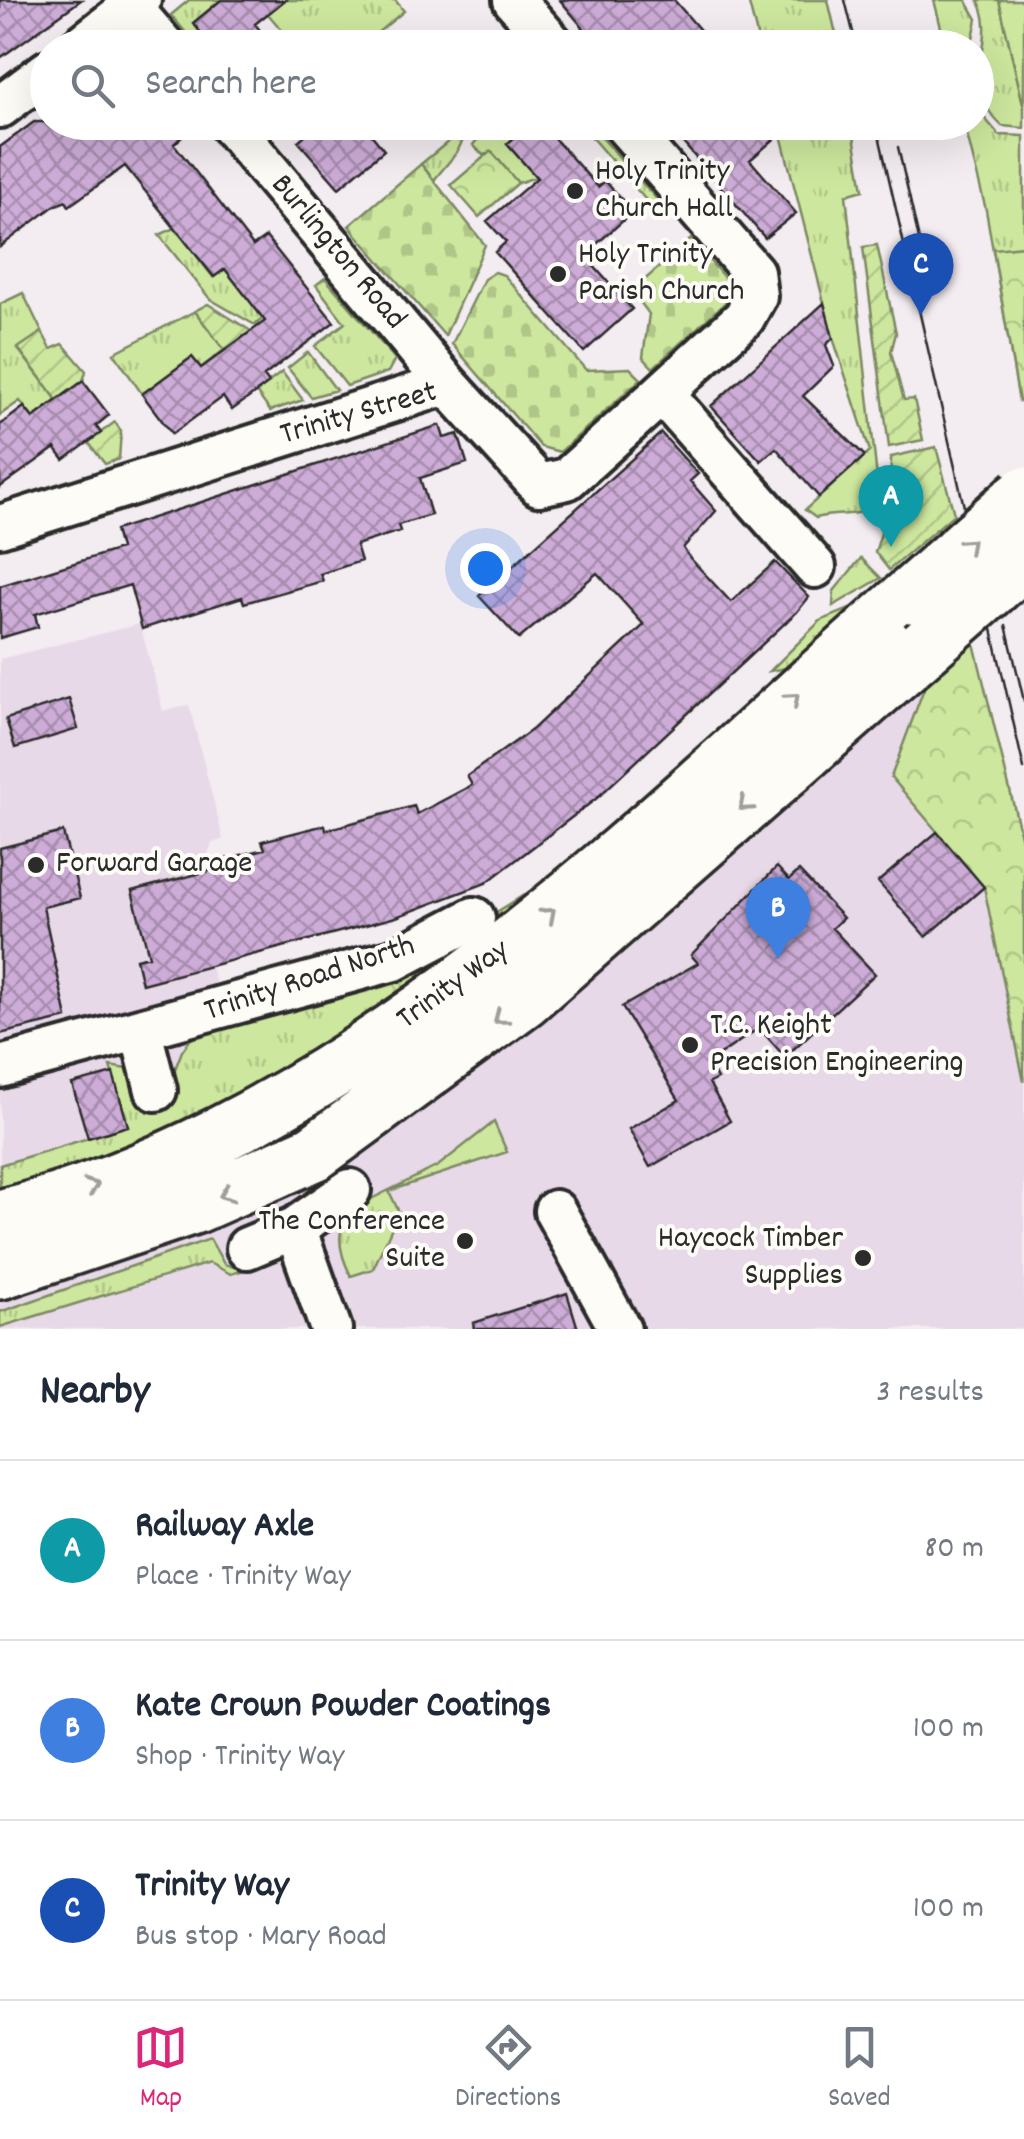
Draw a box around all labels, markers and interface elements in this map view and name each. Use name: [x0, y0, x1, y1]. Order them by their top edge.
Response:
search box: [30, 30, 994, 140]
icon: search: [65, 58, 120, 113]
text: Search here: [145, 58, 317, 113]
place label: Holy Trinity Church Hall: [595, 150, 733, 233]
street label: Burlington Road: [258, 165, 416, 341]
marker: Holy Trinity Church Hall: [564, 180, 586, 202]
pin: C: [888, 232, 954, 315]
place label: Holy Trinity Parish Church: [578, 233, 744, 316]
marker: Holy Trinity Parish Church: [547, 263, 569, 285]
street label: Trinity Street: [275, 371, 443, 459]
pin: A: [858, 464, 924, 547]
one-way arrow: [956, 539, 975, 557]
your location: [460, 543, 511, 594]
one-way arrow: [781, 693, 800, 711]
one-way arrow: [738, 794, 757, 812]
place label: Forward Garage: [56, 842, 252, 888]
marker: Forward Garage: [25, 854, 47, 876]
pin: B: [746, 876, 810, 959]
one-way arrow: [537, 907, 556, 925]
street label: Trinity Road North: [199, 924, 421, 1036]
street label: Trinity Way: [388, 929, 521, 1043]
place label: T.C. Keight Precision Engineering: [710, 1004, 964, 1087]
one-way arrow: [493, 1006, 511, 1024]
marker: T.C. Keight Precision Engineering: [679, 1034, 701, 1056]
one-way arrow: [82, 1178, 100, 1198]
one-way arrow: [218, 1182, 236, 1202]
place label: The Conference Suite: [258, 1200, 445, 1283]
place label: Haycock Timber Supplies: [658, 1217, 843, 1300]
marker: The Conference Suite: [454, 1230, 476, 1252]
marker: Haycock Timber Supplies: [852, 1247, 874, 1269]
text: Nearby: [40, 1364, 150, 1424]
text: 3 results: [876, 1371, 984, 1417]
text: Railway Axle: [135, 1500, 314, 1555]
text: A: [64, 1527, 81, 1573]
text: 80 m: [924, 1527, 984, 1573]
text: Place · Trinity Way: [135, 1555, 351, 1601]
text: Kate Crown Powder Coatings: [135, 1680, 551, 1735]
text: B: [65, 1707, 80, 1753]
text: 100 m: [913, 1707, 984, 1753]
text: Shop · Trinity Way: [135, 1735, 344, 1781]
text: Trinity Way: [135, 1860, 289, 1915]
text: C: [65, 1887, 80, 1933]
text: 100 m: [913, 1887, 984, 1933]
text: Bus stop · Mary Road: [135, 1915, 387, 1961]
tab: Map: [133, 2020, 188, 2120]
tab: Directions: [455, 2020, 561, 2120]
tab: Saved: [828, 2020, 891, 2120]

